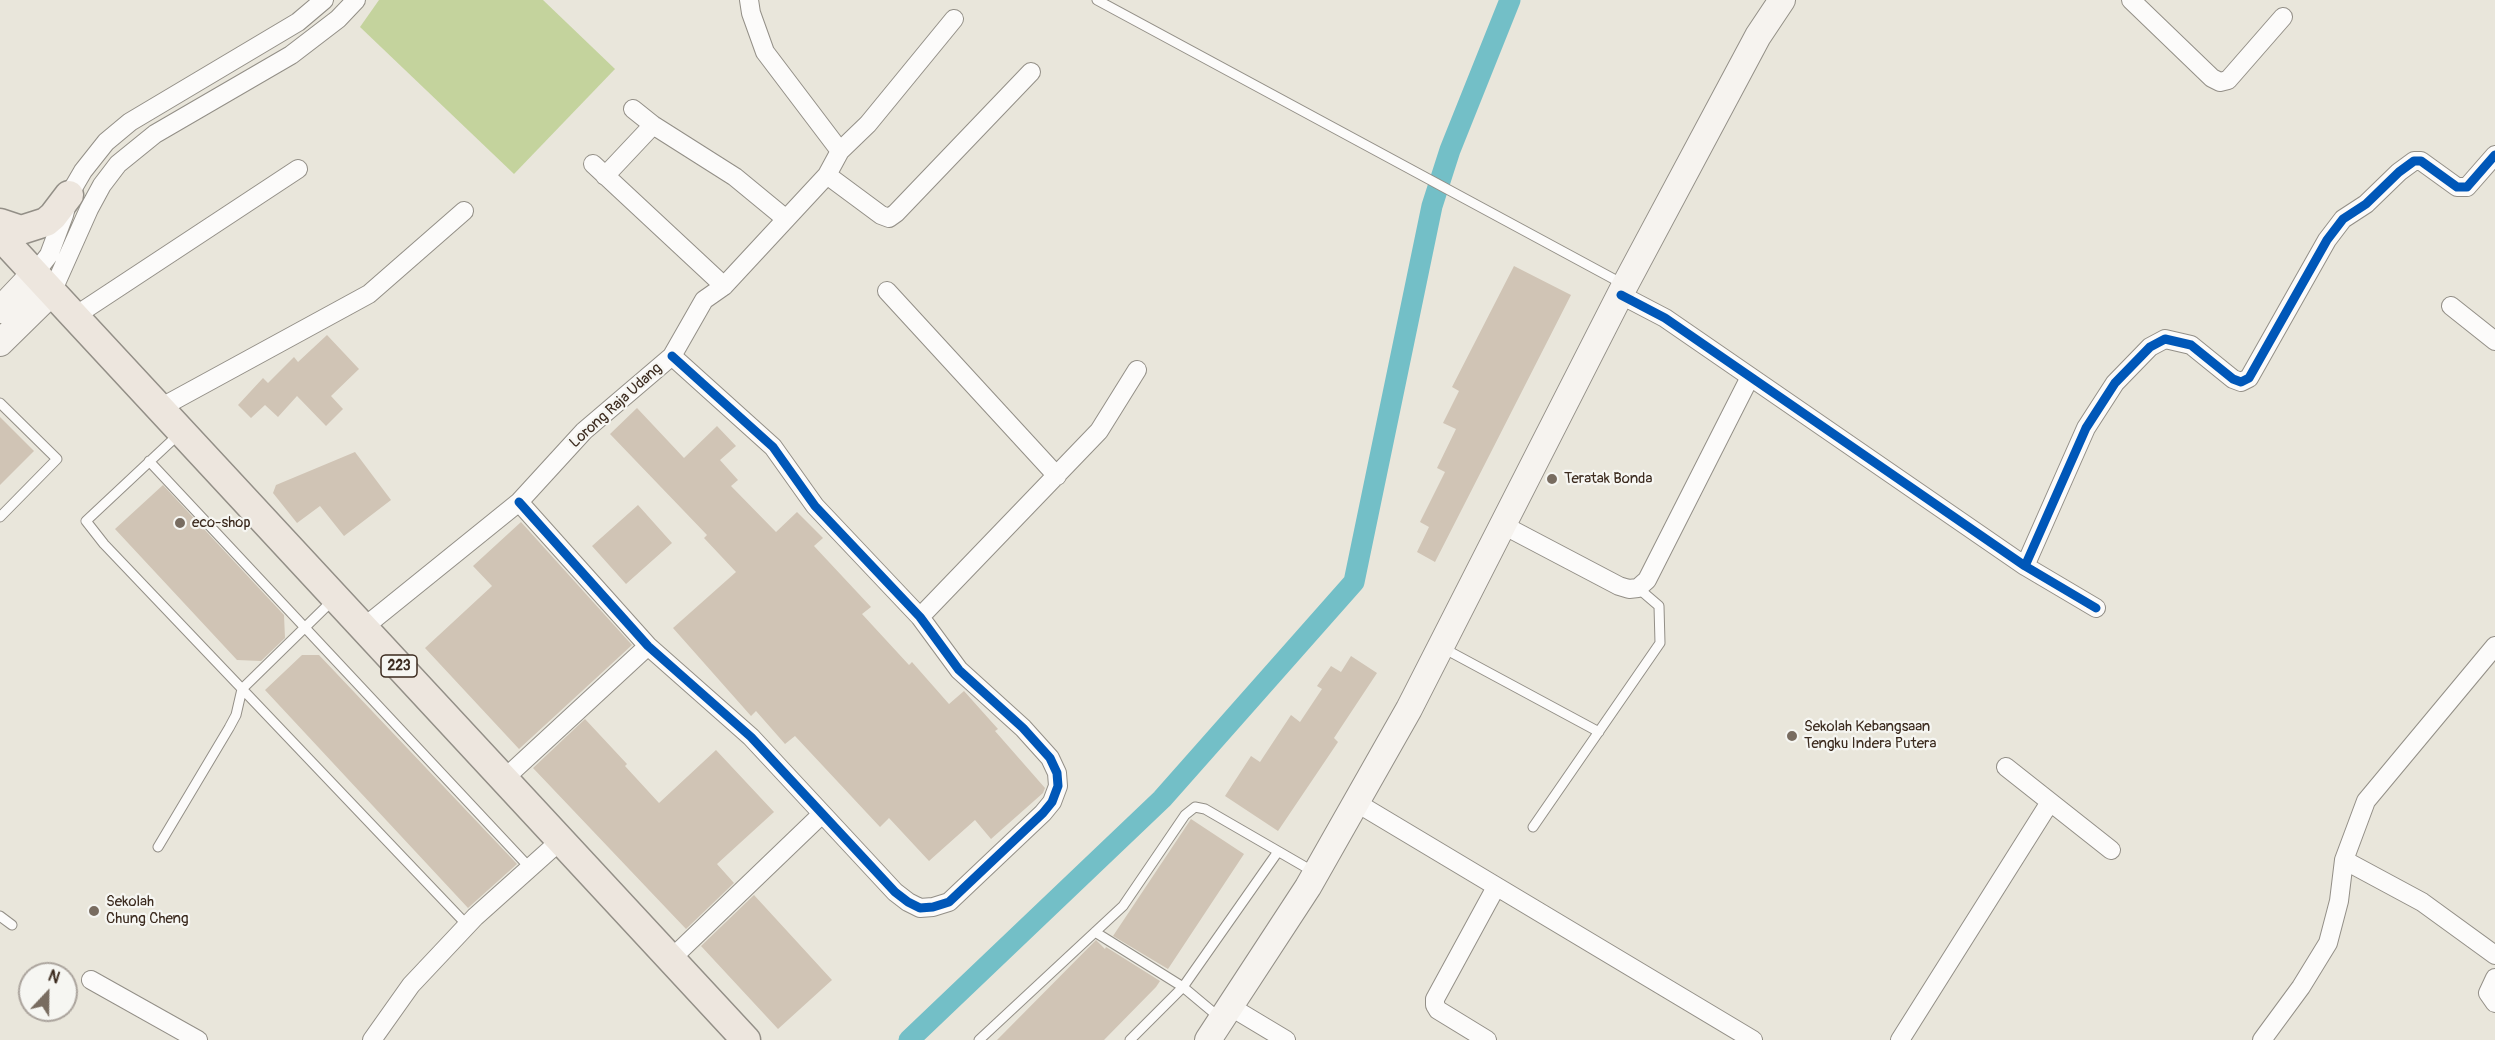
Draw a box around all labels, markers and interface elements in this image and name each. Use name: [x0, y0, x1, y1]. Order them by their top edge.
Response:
street label: Lorong Raja Udang: [566, 360, 666, 452]
place label: Teratak Bonda: [1564, 470, 1652, 488]
marker: Teratak Bonda: [1545, 472, 1559, 486]
place label: eco-shop: [192, 514, 250, 532]
marker: eco-shop: [173, 516, 187, 530]
road number: 223: [381, 655, 417, 677]
place label: Sekolah Kebangsaan Tengku Indera Putera: [1804, 718, 1936, 753]
marker: Sekolah Kebangsaan Tengku Indera Putera: [1785, 729, 1799, 743]
place label: Sekolah Chung Cheng: [106, 893, 189, 928]
marker: Sekolah Chung Cheng: [87, 904, 101, 918]
north arrow: [18, 962, 78, 1022]
text: N: [45, 966, 63, 988]

